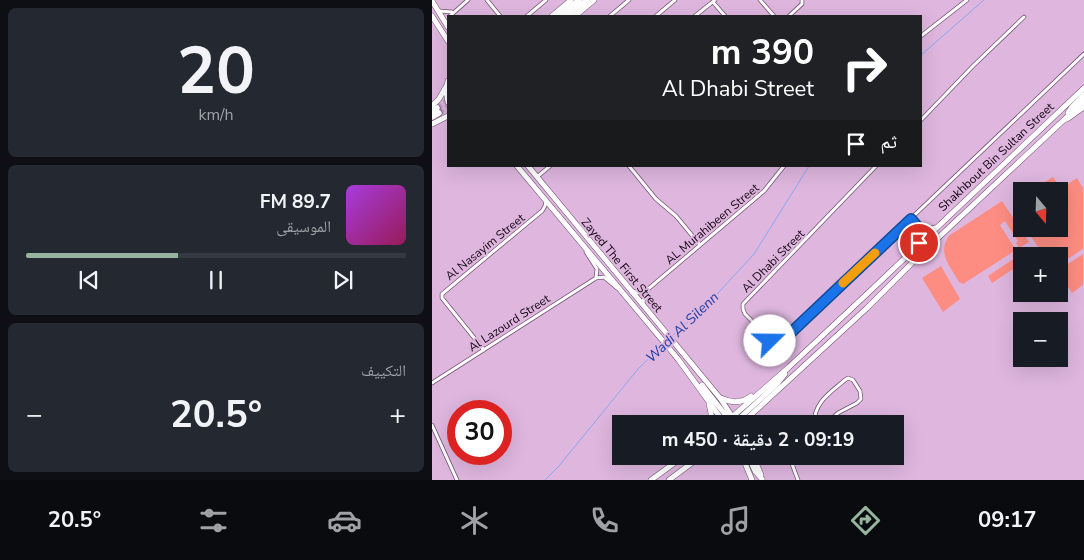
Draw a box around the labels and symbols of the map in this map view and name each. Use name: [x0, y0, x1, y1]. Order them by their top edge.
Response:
street label: Shakhbout Bin Sultan Street: [935, 99, 1058, 215]
street label: AL Murahibeen Street: [662, 179, 763, 268]
north arrow: [1013, 182, 1068, 238]
street label: Al Nasayim Street: [442, 210, 529, 284]
street label: Zayed The First Street: [578, 214, 667, 316]
pin: [898, 222, 940, 264]
street label: Al Dhabi Street: [738, 225, 809, 296]
water label: Wadi Al Silenn: [642, 288, 723, 367]
street label: Al Lazourd Street: [465, 290, 554, 355]
position arrow: [743, 314, 795, 366]
speed limit sign: 30: [447, 400, 512, 465]

